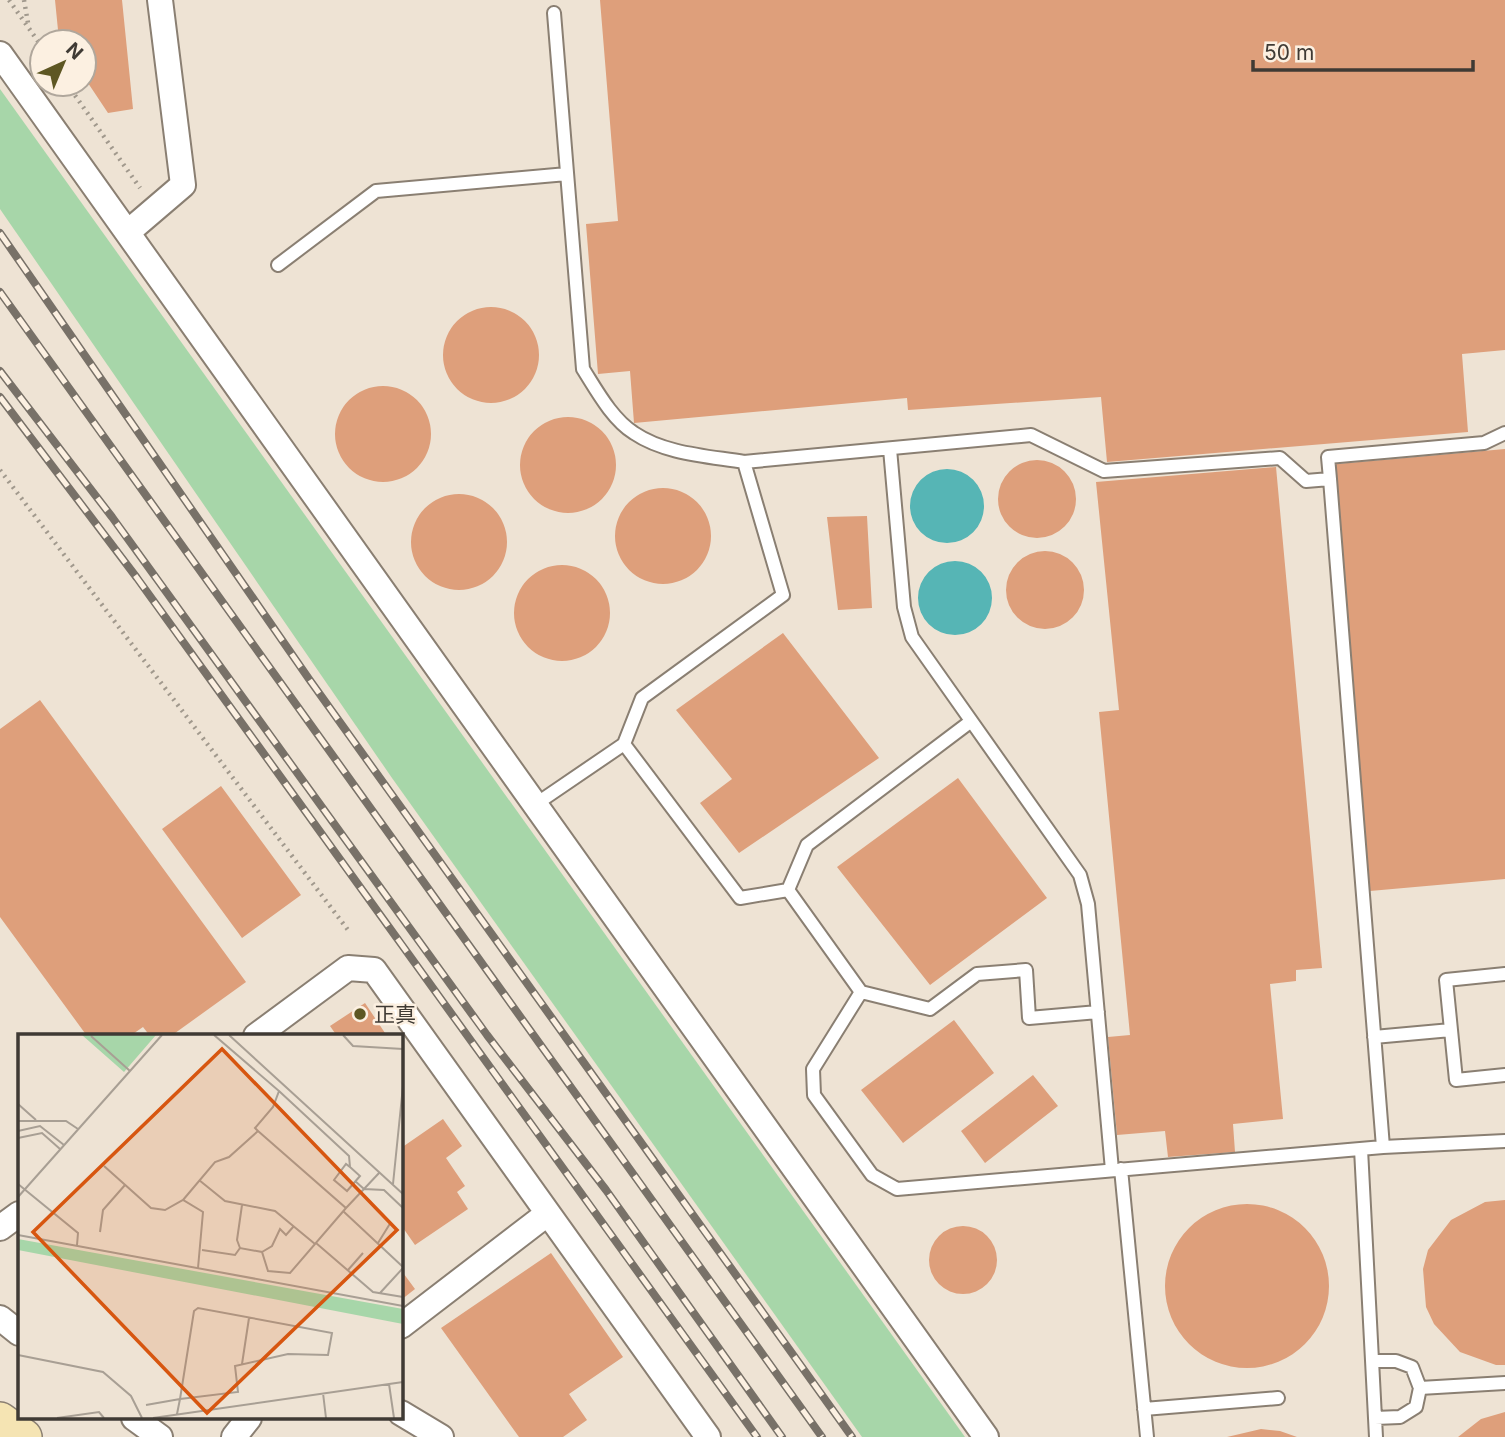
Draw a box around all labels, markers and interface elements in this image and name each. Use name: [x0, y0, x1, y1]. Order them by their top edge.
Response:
north arrow: [28, 28, 98, 98]
scale bar: [1253, 28, 1474, 72]
text: N: [61, 38, 88, 64]
text: 50 m: [1264, 40, 1314, 65]
place label: 正真: [374, 1002, 416, 1027]
marker: 正真: [352, 1006, 368, 1022]
inset map: [18, 1034, 402, 1420]

